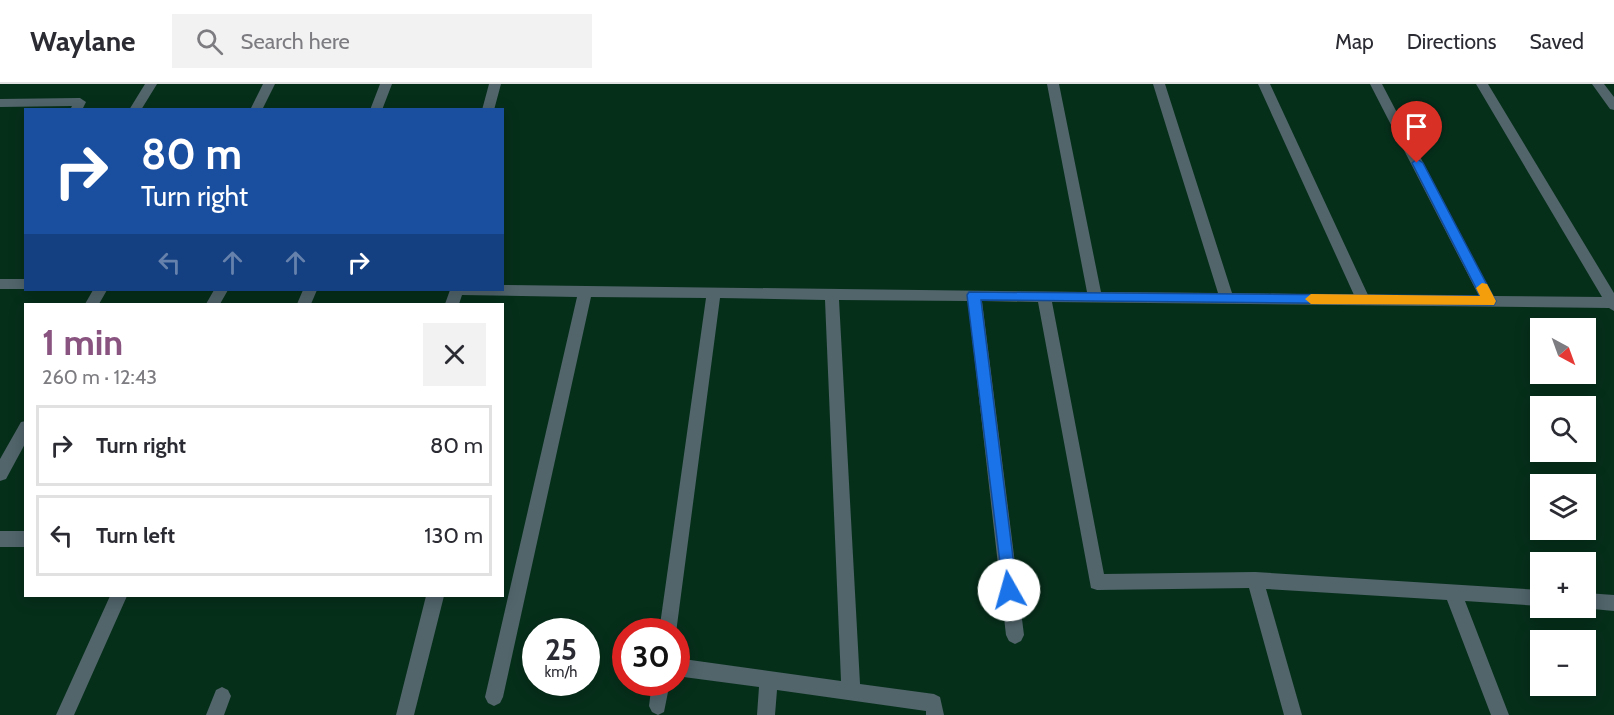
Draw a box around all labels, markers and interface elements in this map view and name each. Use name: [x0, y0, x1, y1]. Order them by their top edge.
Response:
search box: [172, 14, 592, 68]
text: Waylane: [30, 24, 136, 58]
icon: search: [193, 25, 226, 58]
text: Search here: [241, 28, 350, 55]
text: Map: [1335, 29, 1374, 54]
text: Directions: [1407, 29, 1496, 54]
text: Saved: [1529, 29, 1584, 54]
pin: [1391, 101, 1442, 163]
icon: arrive: [1400, 110, 1433, 143]
text: 80 m: [141, 128, 242, 180]
icon: right: [42, 132, 120, 210]
text: Turn right: [141, 180, 248, 213]
icon: left: [153, 246, 186, 279]
icon: ahead: [216, 246, 249, 279]
icon: ahead: [279, 246, 312, 279]
icon: right: [342, 246, 375, 279]
north arrow: [1530, 318, 1596, 384]
map controls: [1530, 318, 1596, 696]
text: 1 min: [42, 320, 123, 364]
button: close: [423, 323, 486, 386]
text: 260 m · 12:43: [42, 365, 157, 389]
button: search: [1530, 396, 1596, 462]
icon: right: [45, 429, 78, 462]
text: Turn right: [96, 432, 186, 459]
text: 80 m: [430, 432, 483, 459]
button: layers: [1530, 474, 1596, 540]
icon: left: [45, 519, 78, 552]
text: Turn left: [96, 522, 175, 549]
text: 130 m: [424, 522, 483, 549]
button: +: [1530, 552, 1596, 618]
position arrow: [977, 558, 1041, 622]
speed limit sign: 30: [612, 618, 690, 696]
button: −: [1530, 630, 1596, 696]
text: 25: [545, 631, 577, 668]
text: km/h: [545, 663, 577, 681]

